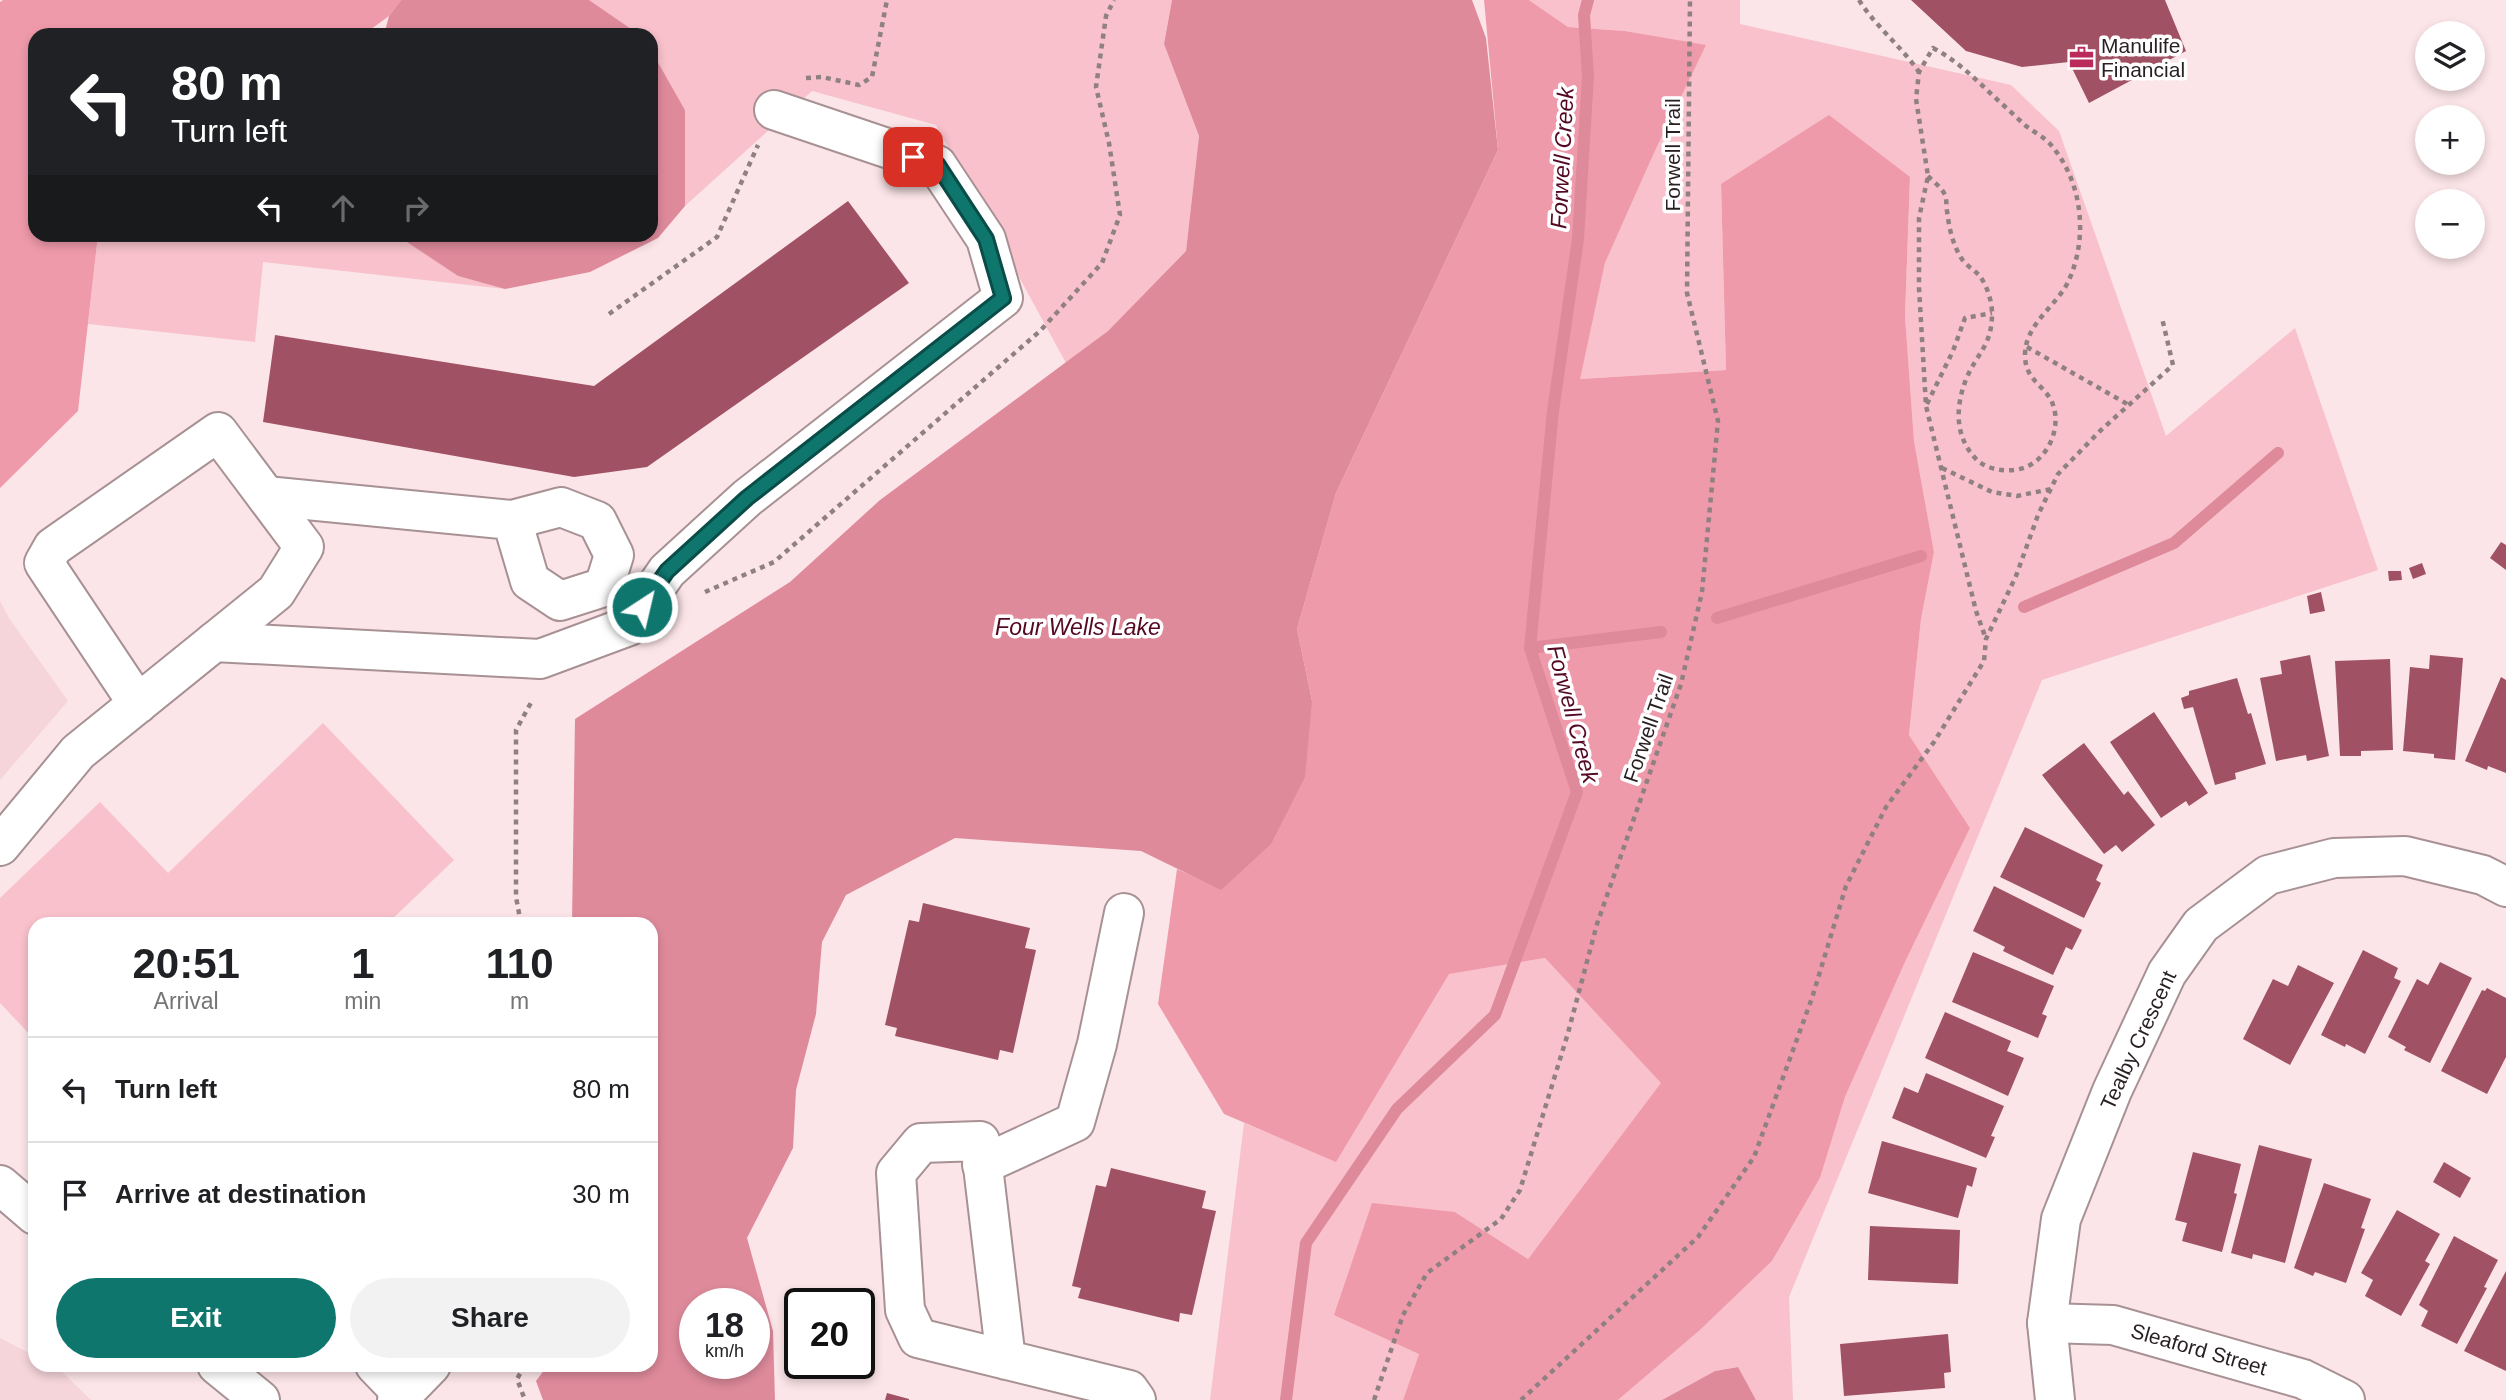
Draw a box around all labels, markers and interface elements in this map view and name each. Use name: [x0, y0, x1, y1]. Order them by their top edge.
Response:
map controls: [2415, 21, 2485, 259]
button: layers: [2415, 21, 2485, 91]
place label: Manulife Financial: [2101, 34, 2185, 81]
office icon: Manulife Financial: [2067, 43, 2095, 71]
icon: left: [56, 56, 147, 147]
text: 80 m: [171, 56, 283, 110]
water label: Forwell Creek: [1545, 85, 1579, 230]
street label: Forwell Trail: [1661, 98, 1684, 212]
button: +: [2415, 105, 2485, 175]
text: Turn left: [171, 113, 287, 149]
pin: [883, 127, 943, 187]
icon: arrive: [894, 138, 932, 176]
icon: left: [251, 189, 289, 227]
icon: ahead: [324, 189, 362, 227]
icon: right: [397, 189, 435, 227]
button: −: [2415, 189, 2485, 259]
position arrow: [605, 570, 679, 644]
water label: Four Wells Lake: [995, 614, 1161, 640]
water label: Forwell Creek: [1542, 642, 1604, 787]
street label: Forwell Trail: [1619, 671, 1677, 785]
text: 20:51: [132, 940, 240, 987]
text: 1: [351, 940, 375, 987]
text: 110: [486, 940, 554, 987]
street label: Tealby Crescent: [2096, 967, 2180, 1113]
text: Arrival: [154, 988, 219, 1014]
text: min: [344, 988, 381, 1014]
text: m: [510, 988, 529, 1014]
icon: left: [56, 1071, 94, 1109]
text: Turn left: [115, 1074, 217, 1104]
text: 80 m: [572, 1074, 630, 1104]
icon: arrive: [56, 1176, 94, 1214]
text: Arrive at destination: [115, 1179, 366, 1209]
text: 30 m: [572, 1179, 630, 1209]
button: Exit: [56, 1278, 336, 1358]
button: Share: [350, 1278, 630, 1358]
speed limit sign: 20: [784, 1288, 875, 1379]
text: 18: [705, 1305, 744, 1344]
street label: Sleaford Street: [2128, 1319, 2270, 1379]
text: km/h: [705, 1341, 744, 1361]

